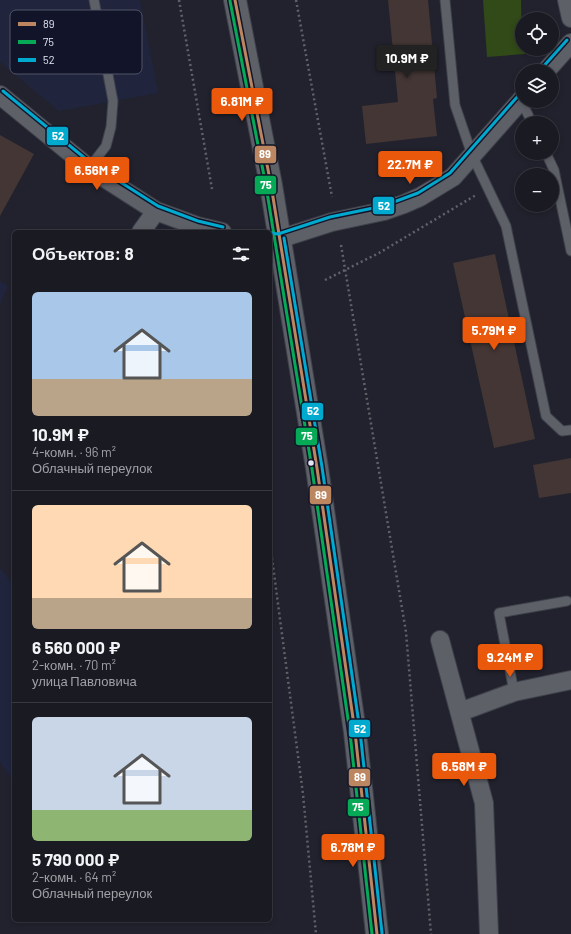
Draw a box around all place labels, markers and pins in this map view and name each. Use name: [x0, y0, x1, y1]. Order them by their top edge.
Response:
pin: 10.9M ₽: [370, 45, 444, 79]
pin: 6.81M ₽: [205, 88, 279, 122]
pin: 22.7M ₽: [373, 151, 447, 185]
pin: 6.56M ₽: [60, 157, 134, 191]
pin: 5.79M ₽: [457, 317, 531, 351]
unlabelled marker: [306, 458, 316, 468]
pin: 9.24M ₽: [473, 644, 547, 678]
pin: 6.58M ₽: [427, 753, 501, 787]
pin: 6.78M ₽: [316, 834, 390, 868]

